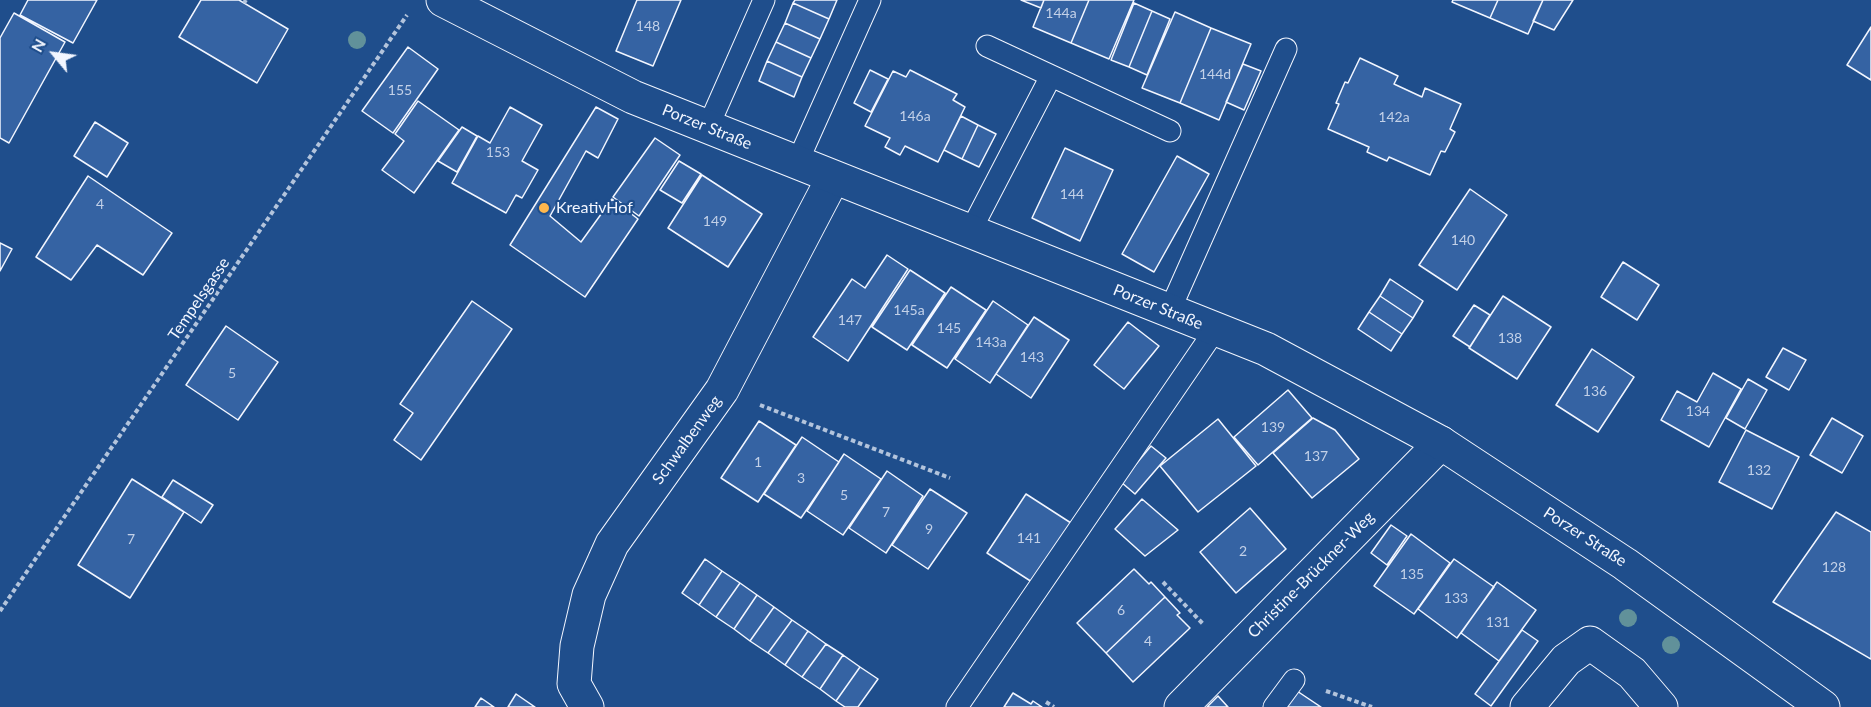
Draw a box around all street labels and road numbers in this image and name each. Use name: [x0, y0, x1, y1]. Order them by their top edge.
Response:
street label: Porzer Straße: [659, 100, 755, 154]
street label: Tempelsgasse: [164, 254, 234, 344]
street label: Porzer Straße: [1110, 280, 1206, 334]
street label: Schwalbenweg: [648, 392, 726, 488]
street label: Porzer Straße: [1540, 503, 1630, 571]
street label: Christine-Brückner-Weg: [1244, 508, 1378, 642]

